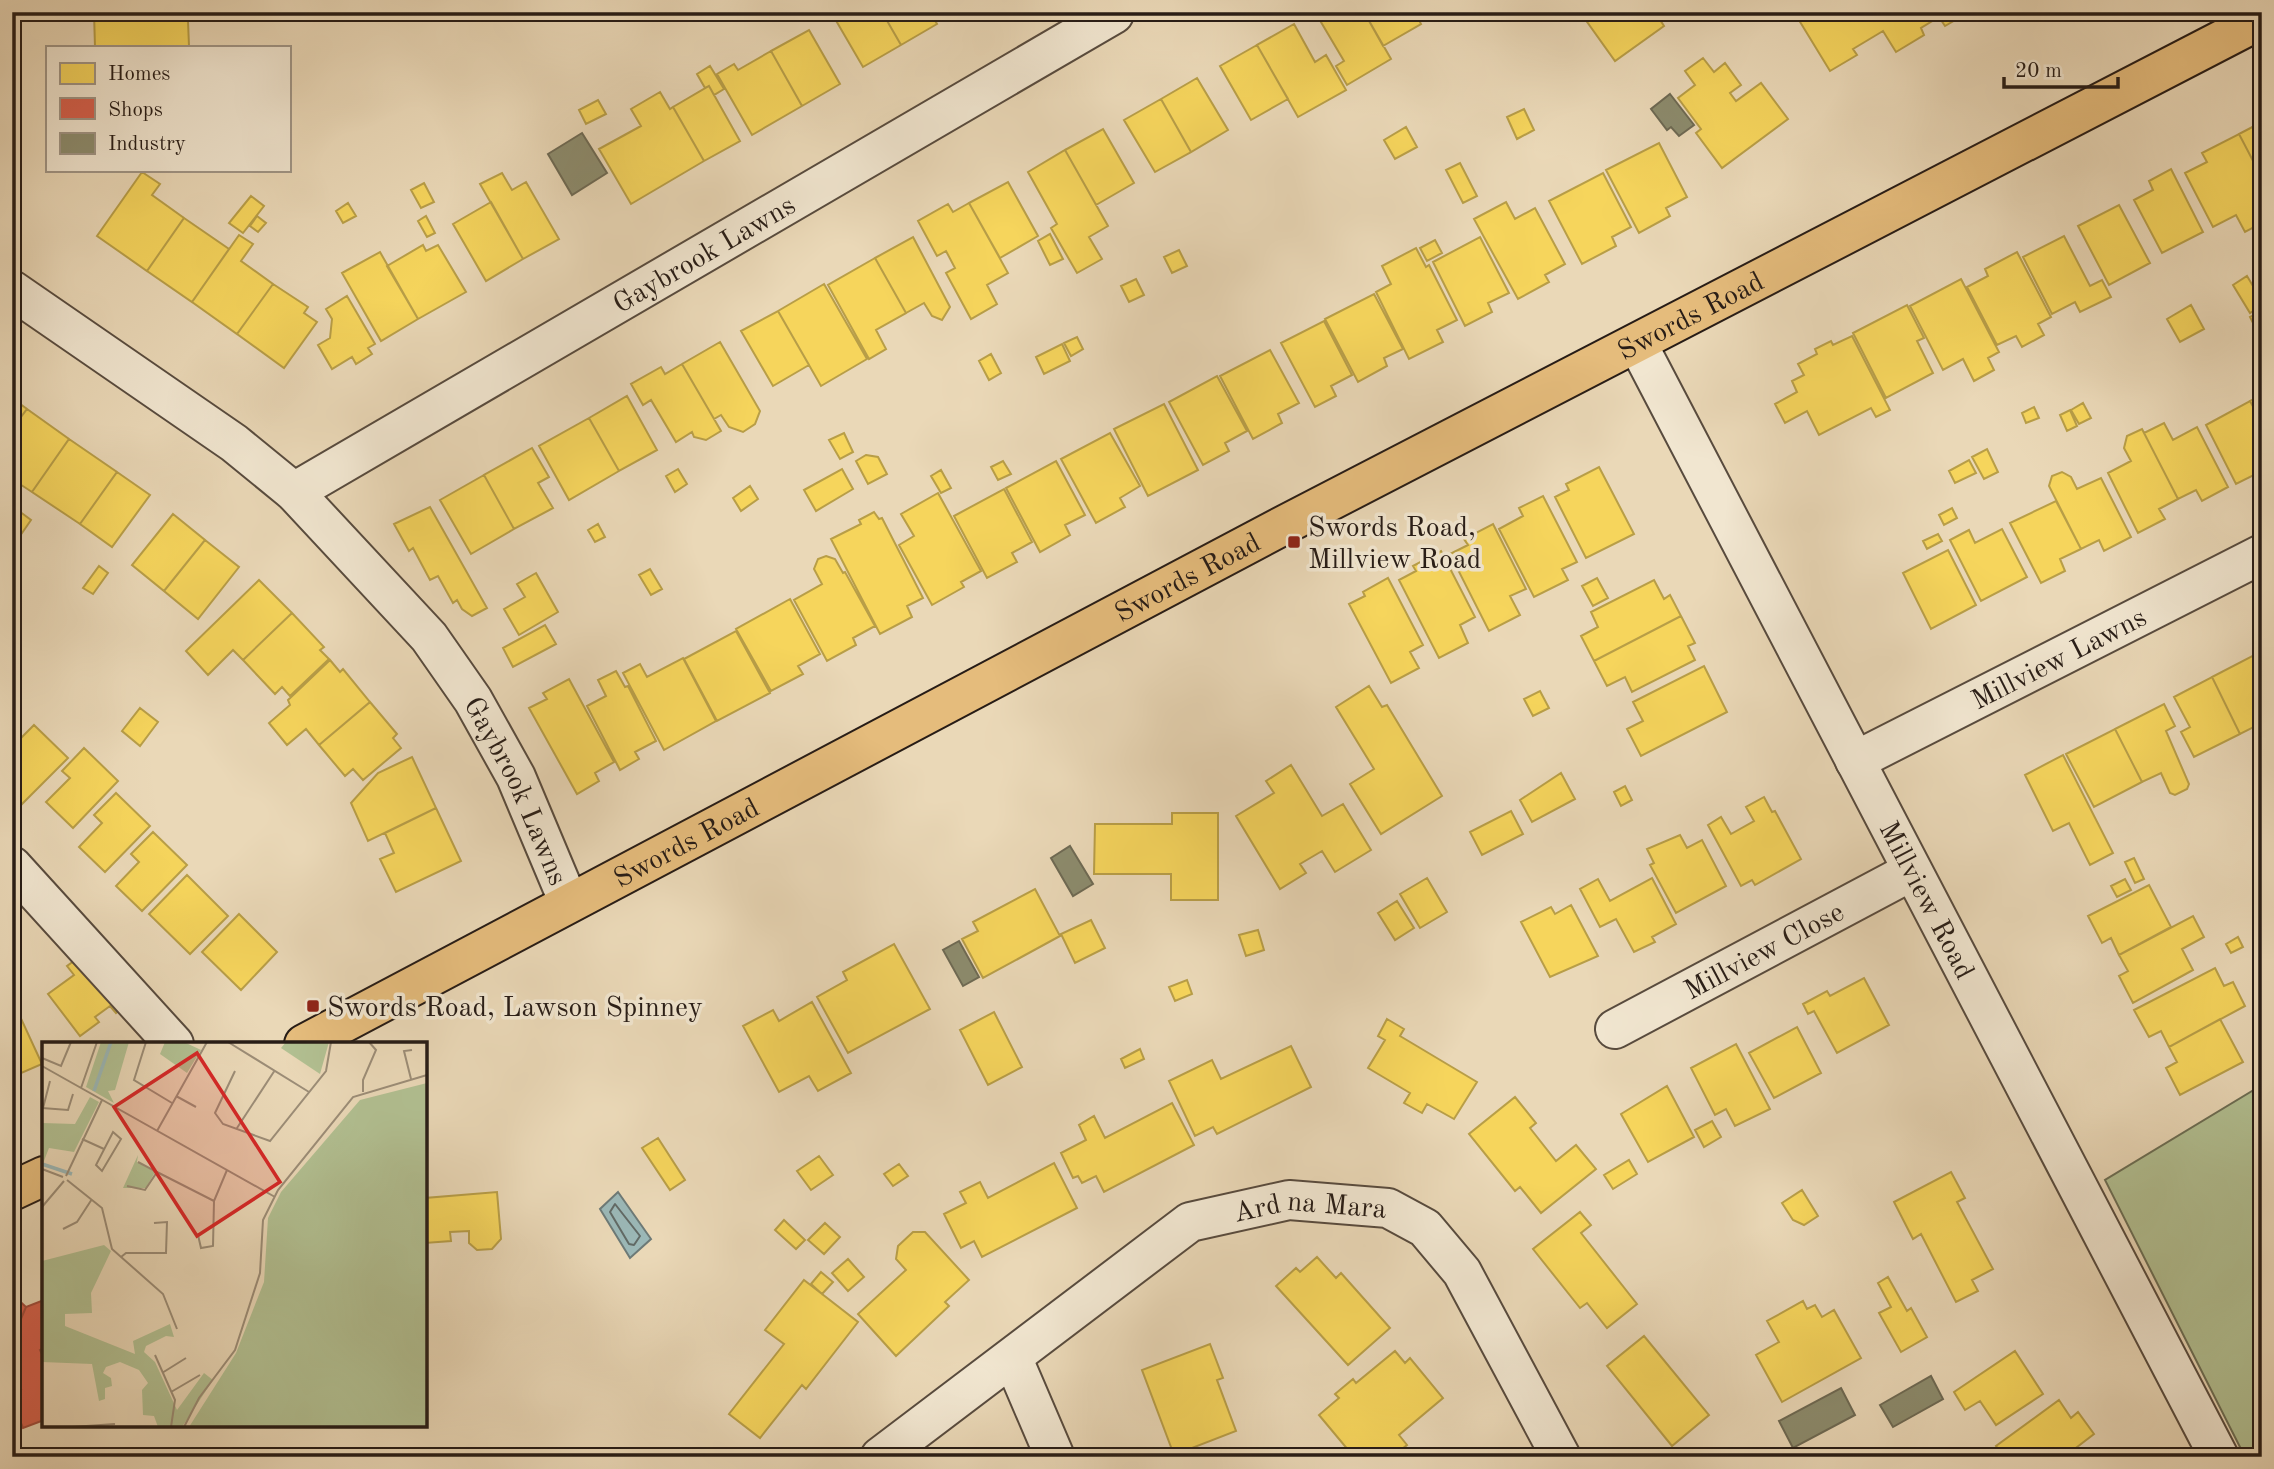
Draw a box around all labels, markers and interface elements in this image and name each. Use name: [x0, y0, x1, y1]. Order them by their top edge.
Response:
legend: [46, 46, 290, 172]
scale bar: [2004, 46, 2118, 90]
text: 20 m: [2015, 61, 2062, 82]
text: Homes: [108, 64, 170, 85]
text: Shops: [108, 100, 163, 121]
text: Industry: [108, 134, 186, 155]
street label: Gaybrook Lawns: [609, 192, 801, 320]
street label: Swords Road: [1614, 268, 1769, 367]
place label: Swords Road, Millview Road: [1308, 515, 1481, 575]
street label: Swords Road: [1111, 529, 1266, 629]
marker: Swords Road, Millview Road: [1286, 534, 1302, 550]
street label: Millview Lawns: [1968, 604, 2151, 716]
street label: Gaybrook Lawns: [457, 693, 571, 890]
street label: Swords Road: [610, 795, 765, 894]
street label: Millview Road: [1873, 818, 1978, 984]
street label: Millview Close: [1680, 899, 1849, 1007]
place label: Swords Road, Lawson Spinney: [327, 995, 703, 1023]
marker: Swords Road, Lawson Spinney: [305, 998, 321, 1014]
inset map: [42, 1042, 427, 1427]
street label: Ard na Mara: [1231, 1189, 1388, 1229]

